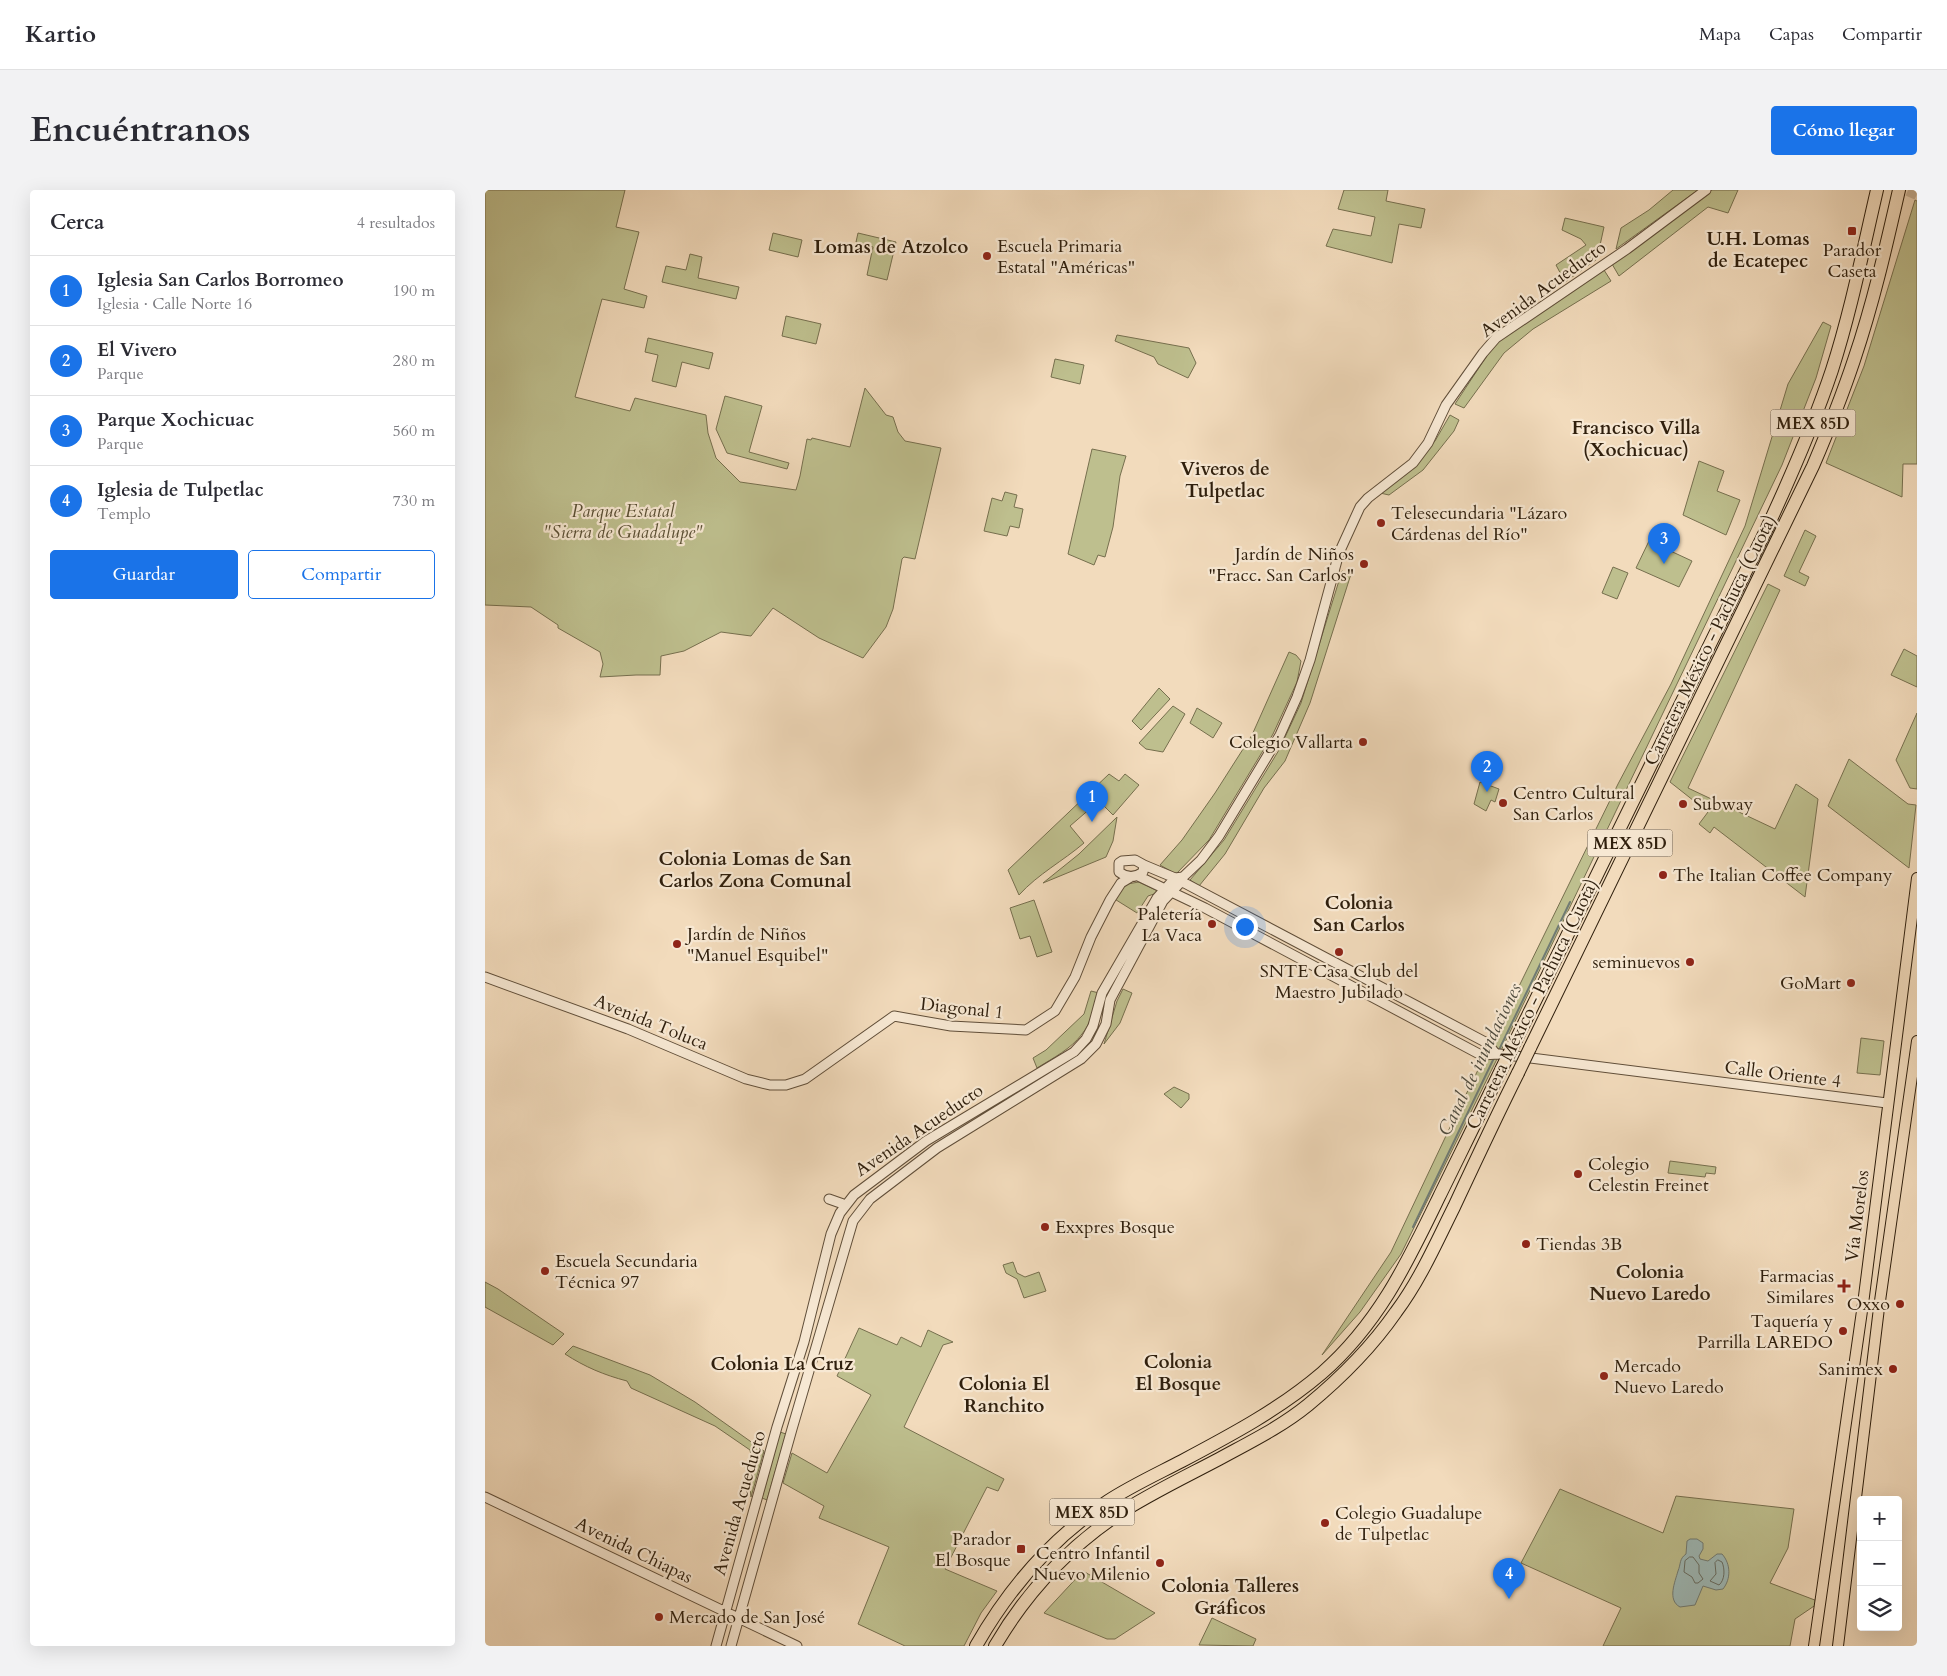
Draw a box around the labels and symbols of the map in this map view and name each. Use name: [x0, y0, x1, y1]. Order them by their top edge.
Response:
marker: Parador Caseta: [1846, 225, 1858, 237]
district label: U.H. Lomas de Ecatepec: [1707, 226, 1809, 274]
district label: Lomas de Atzolco: [814, 234, 968, 260]
place label: Escuela Primaria Estatal "Américas": [997, 234, 1135, 280]
street label: Avenida Acueducto: [1475, 235, 1611, 344]
place label: Parador Caseta: [1823, 238, 1882, 284]
marker: Escuela Primaria Estatal "Américas": [981, 250, 993, 262]
road number: MEX 85D: [1771, 410, 1855, 437]
district label: Francisco Villa (Xochicuac): [1572, 415, 1701, 463]
district label: Viveros de Tulpetlac: [1180, 456, 1270, 504]
park label: Parque Estatal "Sierra de Guadalupe": [544, 499, 703, 545]
place label: Telesecundaria "Lázaro Cárdenas del Río": [1391, 501, 1568, 547]
street label: Carretera México - Pachuca (Cuota): [1639, 511, 1782, 770]
marker: Telesecundaria "Lázaro Cárdenas del Río": [1375, 517, 1387, 529]
pin: 3: [1648, 523, 1680, 564]
place label: Jardín de Niños "Fracc. San Carlos": [1209, 542, 1354, 588]
marker: Jardín de Niños "Fracc. San Carlos": [1358, 558, 1370, 570]
place label: Colegio Vallarta: [1229, 730, 1353, 755]
marker: Colegio Vallarta: [1357, 736, 1369, 748]
pin: 2: [1471, 751, 1503, 792]
pin: 1: [1076, 781, 1108, 822]
place label: Centro Cultural San Carlos: [1513, 781, 1635, 827]
place label: Subway: [1693, 792, 1754, 817]
marker: Centro Cultural San Carlos: [1497, 797, 1509, 809]
marker: Subway: [1677, 798, 1689, 810]
road number: MEX 85D: [1587, 830, 1673, 856]
district label: Colonia Lomas de San Carlos Zona Comunal: [659, 846, 852, 894]
place label: The Italian Coffee Company: [1673, 863, 1893, 888]
marker: The Italian Coffee Company: [1657, 869, 1669, 881]
street label: Carretera México - Pachuca (Cuota): [1461, 875, 1604, 1134]
district label: Colonia San Carlos: [1313, 890, 1405, 938]
place label: Paletería La Vaca: [1138, 902, 1202, 948]
your location: [1232, 914, 1258, 940]
marker: Paletería La Vaca: [1206, 918, 1218, 930]
place label: Jardín de Niños "Manuel Esquibel": [684, 922, 828, 968]
marker: Jardín de Niños "Manuel Esquibel": [671, 938, 683, 950]
marker: SNTE Casa Club del Maestro Jubilado: [1333, 946, 1345, 958]
place label: seminuevos: [1592, 950, 1680, 975]
marker: seminuevos: [1684, 956, 1696, 968]
place label: SNTE Casa Club del Maestro Jubilado: [1260, 959, 1419, 1005]
place label: GoMart: [1780, 971, 1841, 996]
marker: GoMart: [1845, 977, 1857, 989]
water label: Canal de inundaciones: [1432, 978, 1528, 1140]
street label: Avenida Toluca: [590, 988, 712, 1057]
street label: Diagonal 1: [919, 992, 1005, 1025]
street label: Calle Oriente 4: [1723, 1055, 1843, 1094]
street label: Avenida Acueducto: [850, 1078, 989, 1183]
place label: Colegio Celestin Freinet: [1588, 1152, 1709, 1198]
marker: Colegio Celestin Freinet: [1572, 1168, 1584, 1180]
street label: Vía Morelos: [1839, 1169, 1876, 1264]
place label: Exxpres Bosque: [1055, 1215, 1175, 1240]
marker: Exxpres Bosque: [1039, 1221, 1051, 1233]
place label: Tiendas 3B: [1536, 1232, 1622, 1257]
marker: Tiendas 3B: [1520, 1238, 1532, 1250]
place label: Escuela Secundaria Técnica 97: [555, 1249, 698, 1295]
district label: Colonia Nuevo Laredo: [1589, 1259, 1711, 1307]
place label: Farmacias Similares: [1759, 1264, 1834, 1310]
marker: Escuela Secundaria Técnica 97: [539, 1265, 551, 1277]
marker: Farmacias Similares: [1838, 1280, 1850, 1292]
place label: Oxxo: [1847, 1292, 1890, 1317]
marker: Oxxo: [1894, 1298, 1906, 1310]
place label: Taquería y Parrilla LAREDO: [1697, 1309, 1833, 1355]
marker: Taquería y Parrilla LAREDO: [1837, 1325, 1849, 1337]
district label: Colonia El Bosque: [1135, 1349, 1221, 1397]
district label: Colonia La Cruz: [711, 1351, 854, 1377]
place label: Mercado Nuevo Laredo: [1614, 1354, 1724, 1400]
place label: Sanimex: [1819, 1357, 1883, 1382]
marker: Sanimex: [1887, 1363, 1899, 1375]
marker: Mercado Nuevo Laredo: [1598, 1370, 1610, 1382]
district label: Colonia El Ranchito: [958, 1371, 1050, 1419]
street label: Avenida Acueducto: [707, 1427, 772, 1579]
road number: MEX 85D: [1049, 1498, 1135, 1525]
place label: Colegio Guadalupe de Tulpetlac: [1335, 1501, 1482, 1547]
street label: Avenida Chiapas: [571, 1511, 697, 1590]
marker: Colegio Guadalupe de Tulpetlac: [1319, 1517, 1331, 1529]
place label: Parador El Bosque: [935, 1527, 1011, 1573]
place label: Centro Infantil Nuevo Milenio: [1033, 1541, 1150, 1587]
marker: Parador El Bosque: [1015, 1543, 1027, 1555]
marker: Centro Infantil Nuevo Milenio: [1154, 1557, 1166, 1569]
pin: 4: [1493, 1558, 1525, 1599]
district label: Colonia Talleres Gráficos: [1161, 1573, 1299, 1621]
place label: Mercado de San José: [669, 1605, 825, 1630]
marker: Mercado de San José: [653, 1611, 665, 1623]

